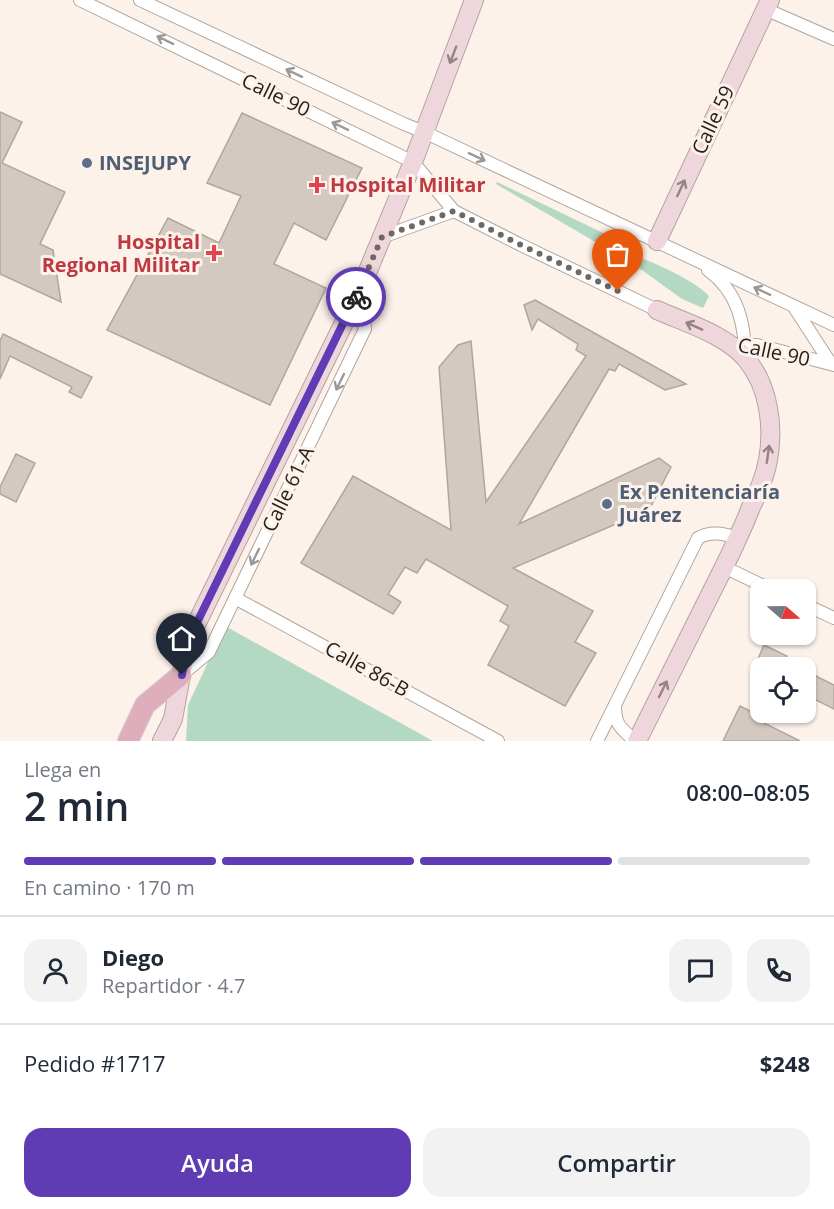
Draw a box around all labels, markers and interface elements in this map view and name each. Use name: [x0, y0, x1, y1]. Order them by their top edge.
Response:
one-way arrow: [156, 34, 174, 46]
one-way arrow: [447, 45, 458, 63]
street label: Calle 90: [237, 66, 315, 123]
one-way arrow: [286, 66, 304, 78]
street label: Calle 59: [685, 81, 740, 159]
one-way arrow: [331, 120, 349, 132]
place label: INSEJUPY: [99, 149, 191, 176]
one-way arrow: [467, 151, 485, 163]
marker: INSEJUPY: [80, 156, 94, 170]
place label: Hospital Militar: [330, 171, 485, 198]
marker: Hospital Militar: [308, 176, 326, 194]
one-way arrow: [676, 179, 688, 197]
place label: Hospital Regional Militar: [42, 228, 200, 278]
pin: [592, 229, 643, 291]
icon: bag: [601, 238, 634, 271]
marker: Hospital Regional Militar: [205, 244, 223, 262]
courier: [326, 267, 386, 327]
icon: bike: [340, 281, 373, 314]
one-way arrow: [754, 285, 772, 297]
one-way arrow: [686, 320, 704, 332]
street label: Calle 90: [736, 331, 813, 372]
one-way arrow: [333, 372, 345, 390]
street label: Calle 61-A: [255, 441, 320, 536]
one-way arrow: [763, 445, 774, 465]
place label: Ex Penitenciaría Juárez: [617, 478, 780, 528]
marker: Ex Penitenciaría Juárez: [600, 497, 614, 511]
one-way arrow: [248, 548, 260, 566]
north arrow: [750, 579, 816, 645]
map controls: [750, 579, 816, 723]
pin: [156, 613, 207, 675]
icon: home: [165, 622, 198, 655]
street label: Calle 86-B: [320, 634, 414, 703]
button: locate: [750, 657, 816, 723]
one-way arrow: [658, 680, 670, 698]
text: Llega en: [24, 756, 101, 783]
text: 08:00–08:05: [686, 777, 810, 807]
text: 2 min: [24, 779, 129, 832]
text: En camino · 170 m: [24, 874, 195, 901]
button: person: [24, 939, 87, 1002]
button: chat: [669, 939, 732, 1002]
button: phone: [747, 939, 810, 1002]
text: Diego: [102, 942, 164, 972]
text: Repartidor · 4.7: [102, 972, 246, 999]
text: Pedido #1717: [24, 1048, 166, 1078]
text: $248: [760, 1048, 810, 1078]
button: Ayuda: [24, 1128, 411, 1197]
button: Compartir: [423, 1128, 810, 1197]

